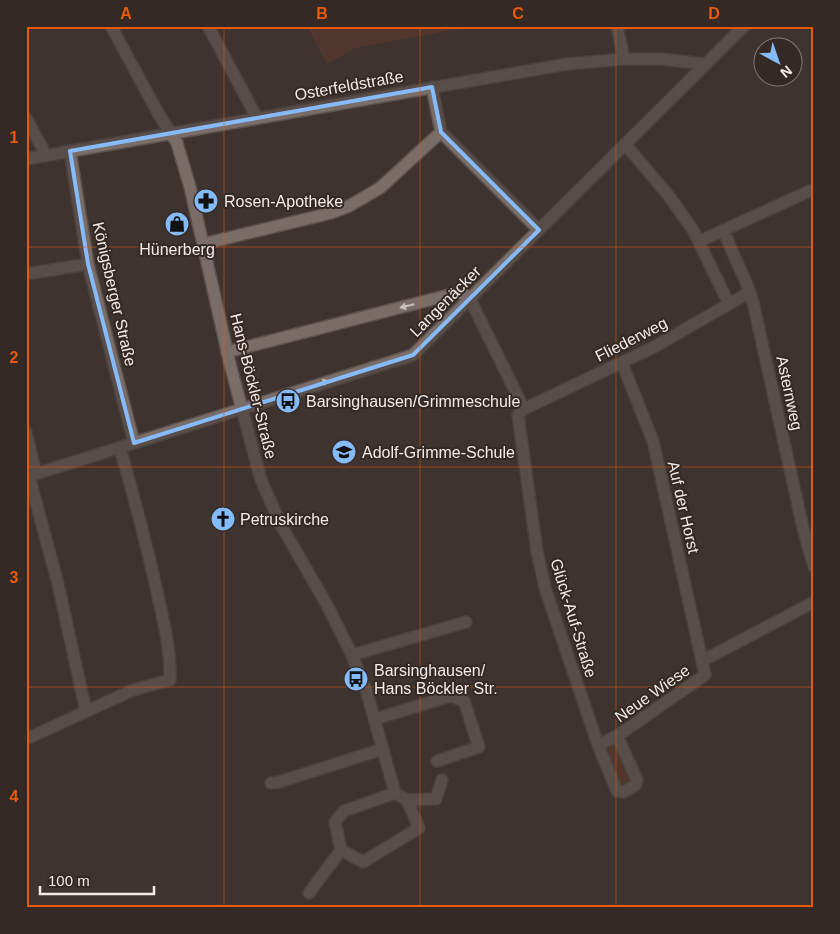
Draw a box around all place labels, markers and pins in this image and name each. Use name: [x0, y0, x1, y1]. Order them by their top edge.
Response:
pharmacy icon: Rosen-Apotheke: [193, 188, 219, 214]
place label: Rosen-Apotheke: [224, 193, 343, 210]
shop icon: Hünerberg: [164, 211, 190, 237]
place label: Hünerberg: [139, 241, 215, 258]
bus stop icon: Barsinghausen/Grimmeschule: [275, 388, 301, 414]
place label: Barsinghausen/Grimmeschule: [306, 393, 520, 410]
school or university icon: Adolf-Grimme-Schule: [331, 439, 357, 465]
place label: Adolf-Grimme-Schule: [362, 444, 515, 461]
church icon: Petruskirche: [210, 506, 236, 532]
place label: Petruskirche: [240, 511, 329, 528]
place label: Barsinghausen/ Hans Böckler Str.: [374, 662, 498, 697]
bus stop icon: Barsinghausen/ Hans Böckler Str.: [343, 666, 369, 692]

